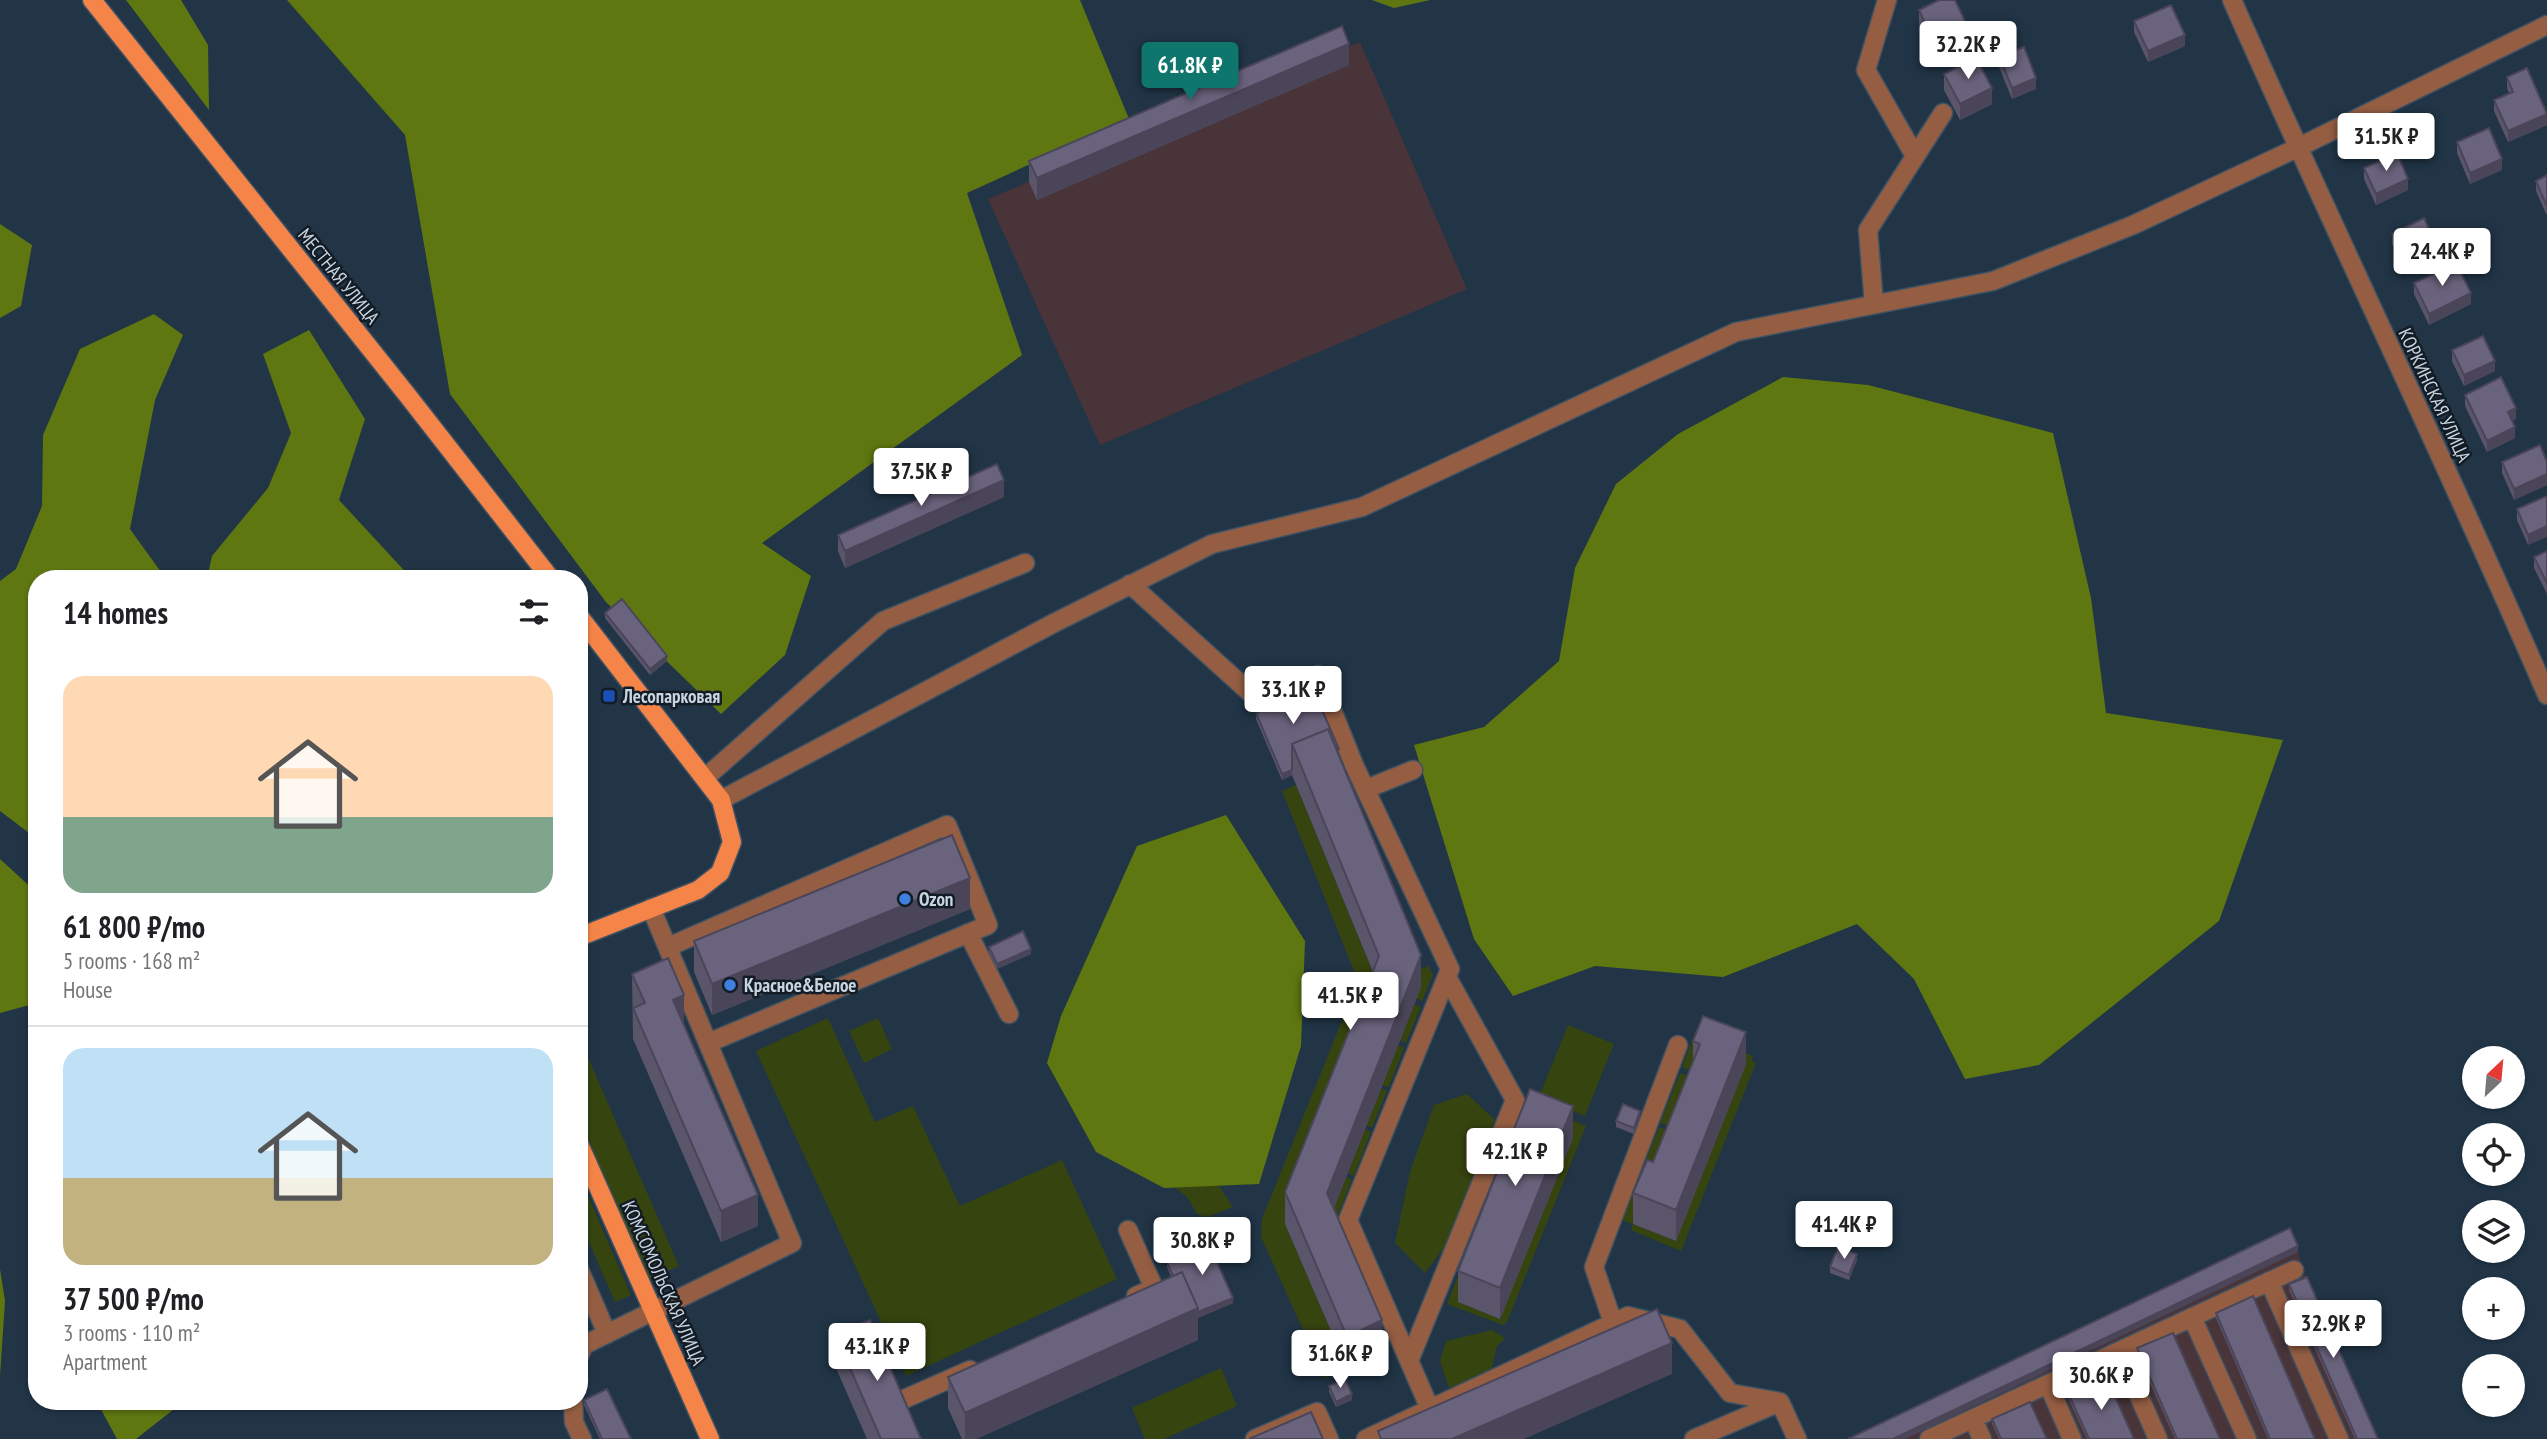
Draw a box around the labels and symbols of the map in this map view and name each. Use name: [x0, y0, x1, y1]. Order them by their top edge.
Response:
pin: 32.2K ₽: [1903, 22, 2033, 81]
pin: 61.8K ₽: [1125, 42, 1255, 102]
pin: 31.5K ₽: [2321, 114, 2451, 173]
street label: МЕСТНАЯ УЛИЦА: [293, 223, 385, 329]
pin: 24.4K ₽: [2377, 229, 2507, 288]
street label: КОРКИНСКАЯ УЛИЦА: [2393, 324, 2477, 466]
pin: 37.5K ₽: [856, 448, 986, 508]
pin: 33.1K ₽: [1228, 666, 1358, 726]
place label: Лесопарковая: [622, 684, 720, 708]
marker: Лесопарковая: [601, 688, 617, 704]
place label: Ozon: [919, 887, 953, 911]
marker: Ozon: [897, 891, 913, 907]
pin: 41.5K ₽: [1285, 972, 1415, 1032]
place label: Красное&Белое: [744, 973, 857, 997]
marker: Красное&Белое: [722, 977, 738, 993]
north arrow: [2462, 1046, 2525, 1110]
pin: 42.1K ₽: [1450, 1128, 1580, 1188]
street label: КОМСОМОЛЬСКАЯ УЛИЦА: [617, 1197, 711, 1369]
pin: 41.4K ₽: [1779, 1202, 1909, 1261]
pin: 30.8K ₽: [1137, 1218, 1267, 1277]
pin: 32.9K ₽: [2268, 1300, 2398, 1360]
pin: 43.1K ₽: [812, 1324, 942, 1383]
pin: 31.6K ₽: [1275, 1330, 1405, 1390]
pin: 30.6K ₽: [2036, 1352, 2166, 1412]

